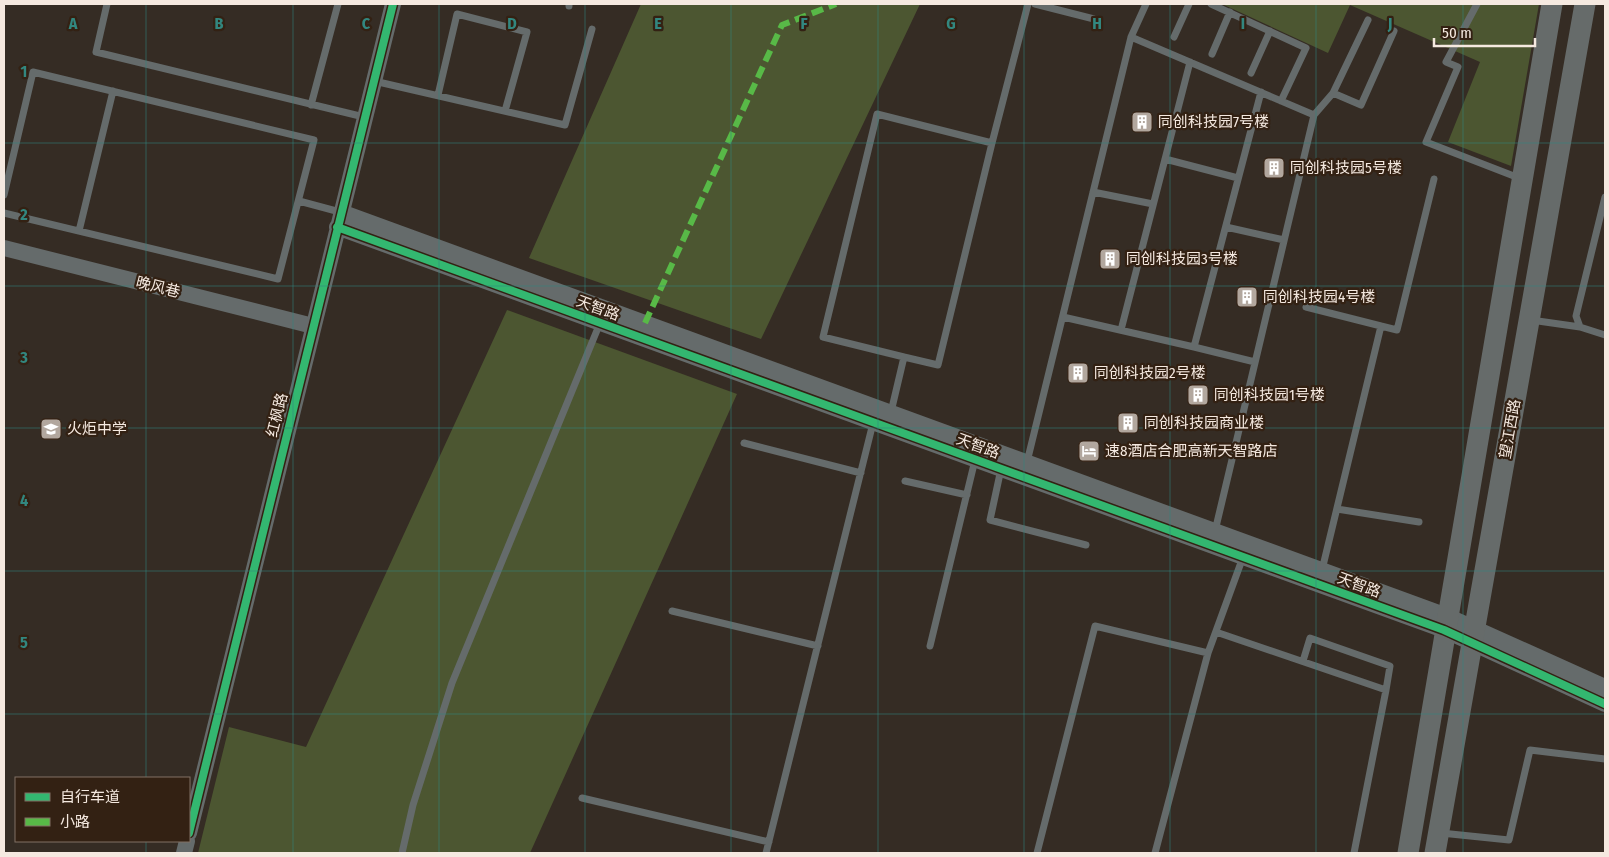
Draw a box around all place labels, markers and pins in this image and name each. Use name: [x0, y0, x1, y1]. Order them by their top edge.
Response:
building icon: 同创科技园7号楼: [1130, 110, 1154, 134]
place label: 同创科技园7号楼: [1158, 113, 1269, 131]
building icon: 同创科技园5号楼: [1262, 156, 1286, 180]
place label: 同创科技园5号楼: [1290, 159, 1402, 177]
building icon: 同创科技园3号楼: [1098, 247, 1122, 271]
place label: 同创科技园3号楼: [1126, 250, 1238, 268]
building icon: 同创科技园4号楼: [1235, 285, 1259, 309]
place label: 同创科技园4号楼: [1263, 288, 1375, 306]
building icon: 同创科技园2号楼: [1066, 361, 1090, 385]
place label: 同创科技园2号楼: [1094, 364, 1206, 382]
building icon: 同创科技园1号楼: [1186, 383, 1210, 407]
place label: 同创科技园1号楼: [1214, 386, 1325, 404]
building icon: 同创科技园商业楼: [1116, 411, 1140, 435]
place label: 同创科技园商业楼: [1144, 414, 1264, 432]
school or university icon: 火炬中学: [39, 417, 63, 441]
place label: 火炬中学: [67, 420, 127, 438]
hotel icon: 速8酒店合肥高新天智路店: [1077, 439, 1101, 463]
place label: 速8酒店合肥高新天智路店: [1105, 442, 1278, 460]

